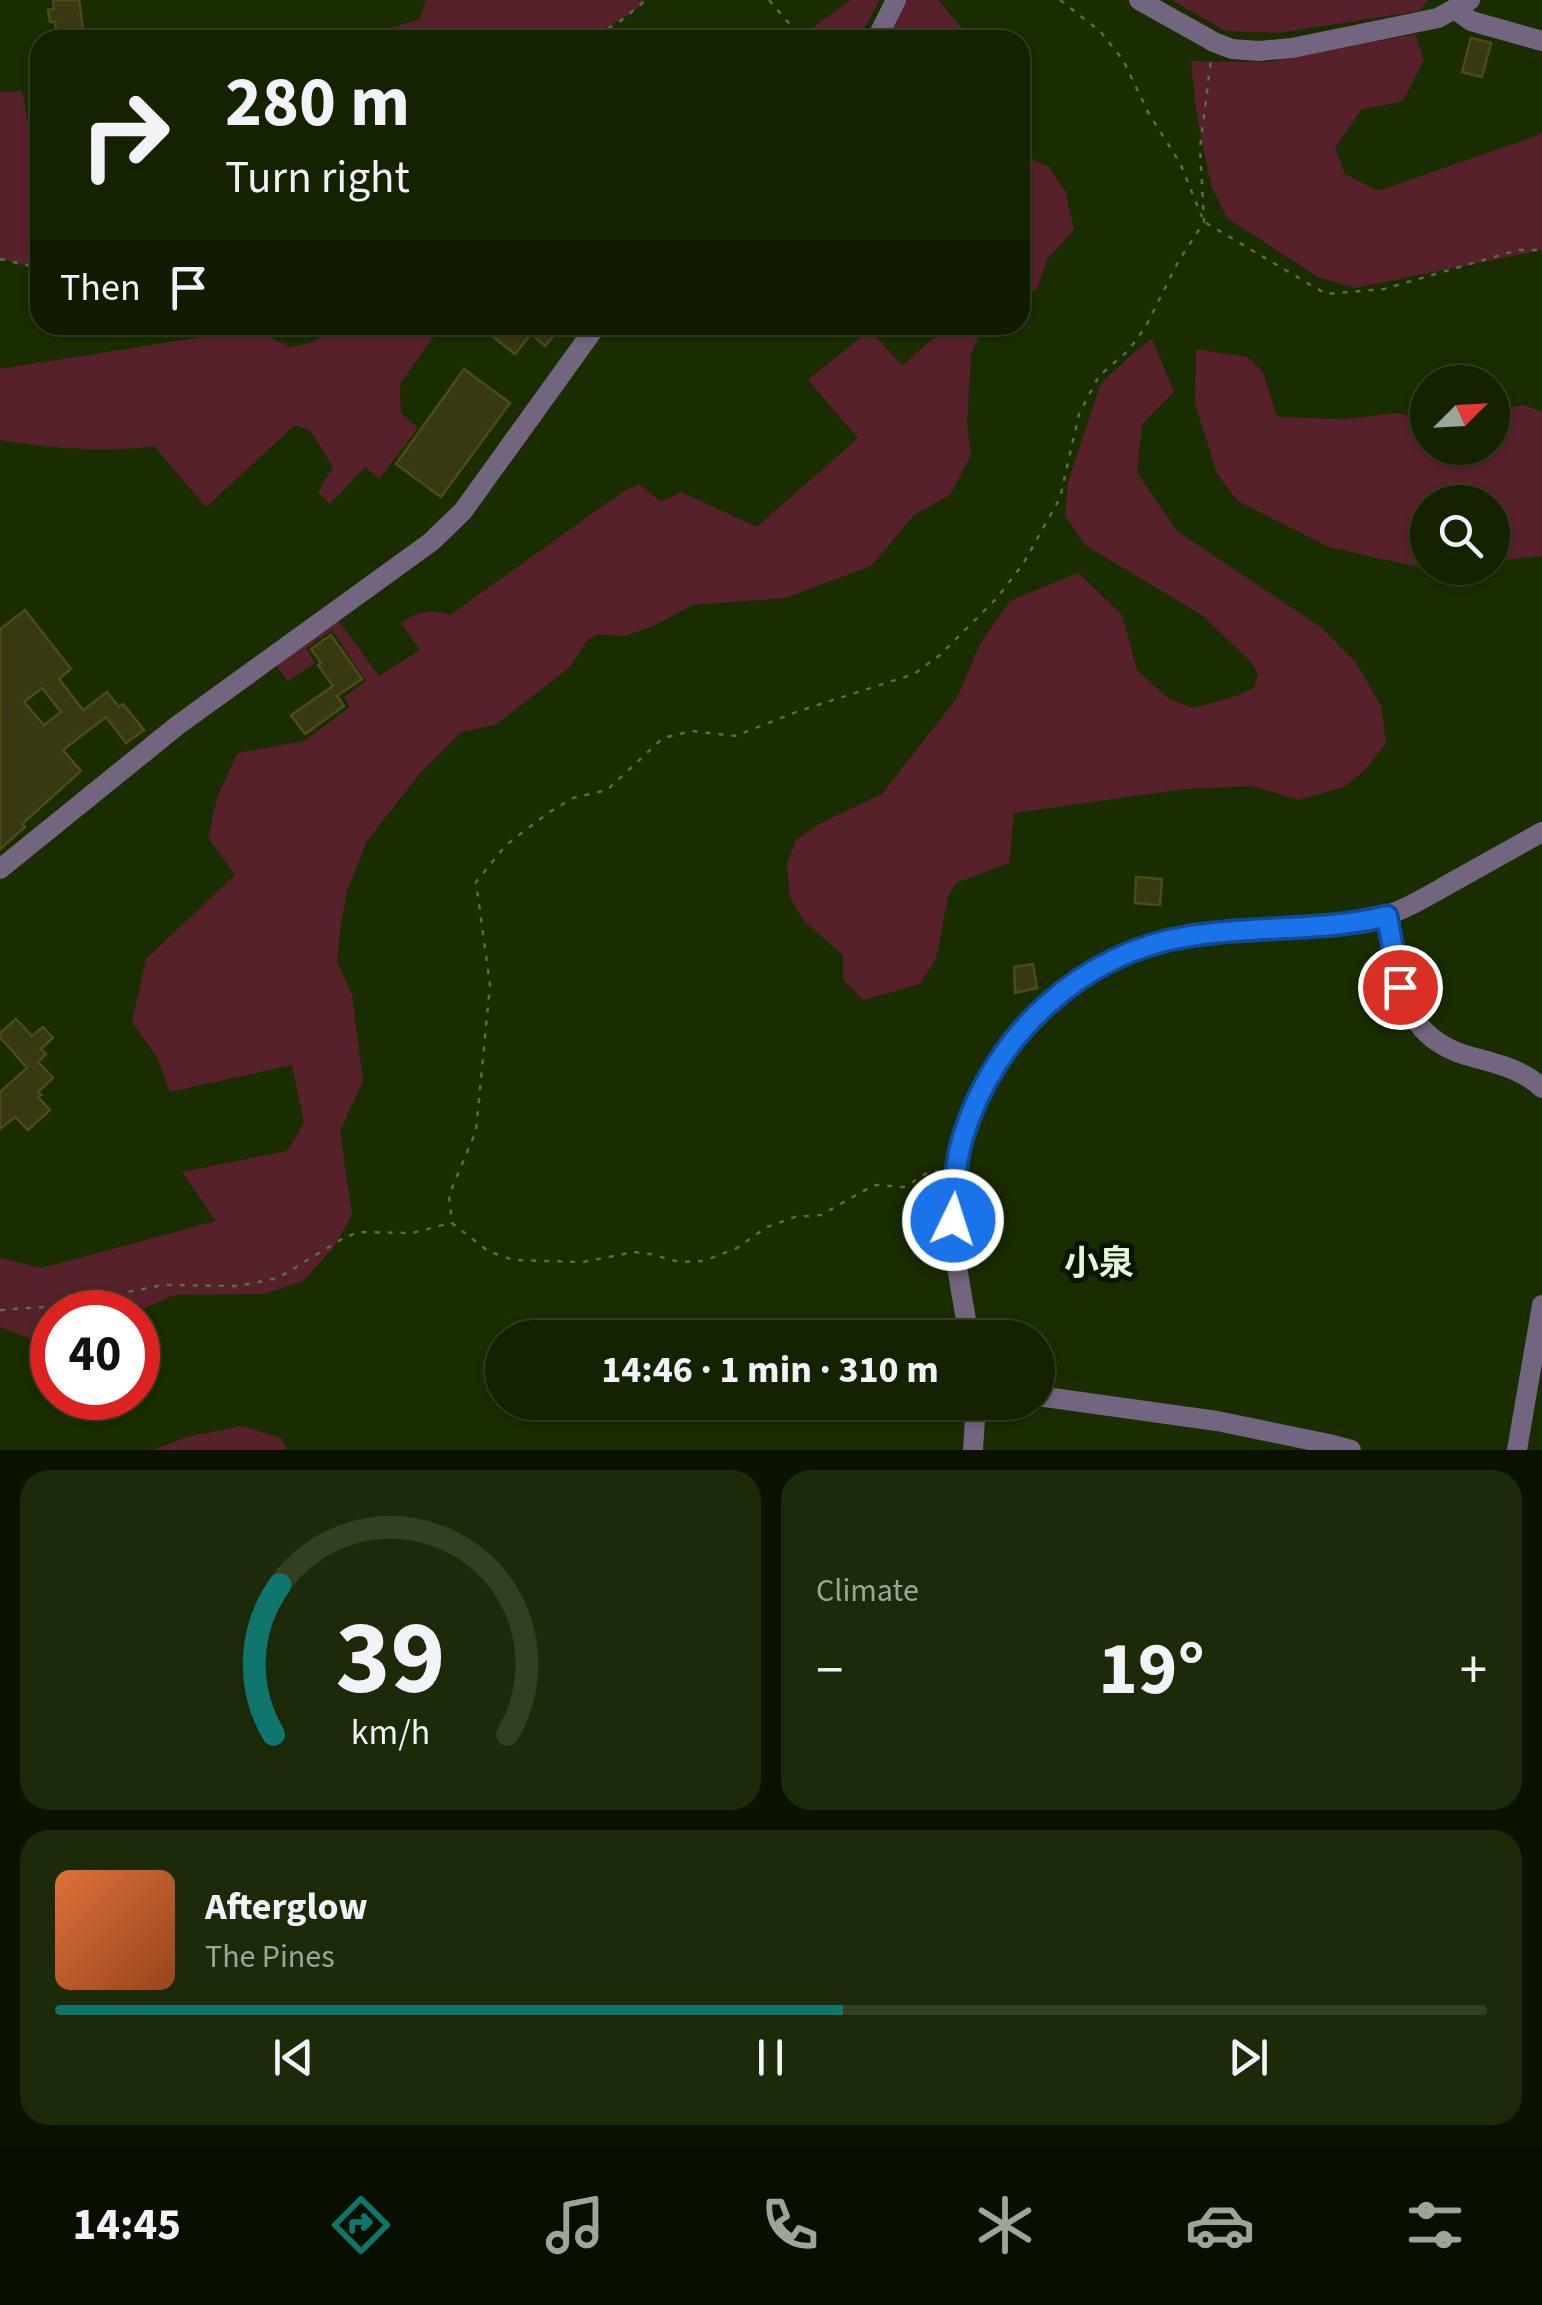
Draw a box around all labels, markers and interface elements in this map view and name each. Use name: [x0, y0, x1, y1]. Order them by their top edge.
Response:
text: 280 m: [225, 53, 410, 153]
icon: right: [60, 70, 190, 200]
text: Turn right: [225, 146, 410, 210]
icon: arrive: [161, 260, 216, 315]
text: Then: [60, 261, 141, 315]
north arrow: [1410, 365, 1510, 465]
map controls: [1410, 365, 1510, 585]
button: search: [1410, 485, 1510, 585]
pin: [1358, 945, 1443, 1030]
icon: arrive: [1373, 960, 1428, 1015]
position arrow: [901, 1168, 1005, 1272]
district label: 小泉: [1064, 1239, 1134, 1289]
speed limit sign: 40: [30, 1290, 160, 1420]
text: 14:46 · 1 min · 310 m: [601, 1343, 939, 1397]
text: Climate: [816, 1568, 919, 1614]
text: 39: [336, 1586, 445, 1734]
text: 19°: [1098, 1616, 1205, 1723]
text: −: [816, 1632, 843, 1710]
text: +: [1460, 1632, 1487, 1710]
text: km/h: [351, 1707, 430, 1758]
text: Afterglow: [205, 1880, 368, 1934]
text: The Pines: [205, 1934, 335, 1980]
icon: previous: [266, 2030, 321, 2085]
icon: pause: [743, 2030, 798, 2085]
icon: next: [1221, 2030, 1276, 2085]
icon: directions: [326, 2190, 396, 2260]
icon: music: [540, 2190, 610, 2260]
icon: phone: [755, 2190, 825, 2260]
icon: climate: [970, 2190, 1040, 2260]
icon: car: [1185, 2190, 1255, 2260]
icon: filters: [1400, 2190, 1470, 2260]
text: 14:45: [72, 2193, 181, 2257]

